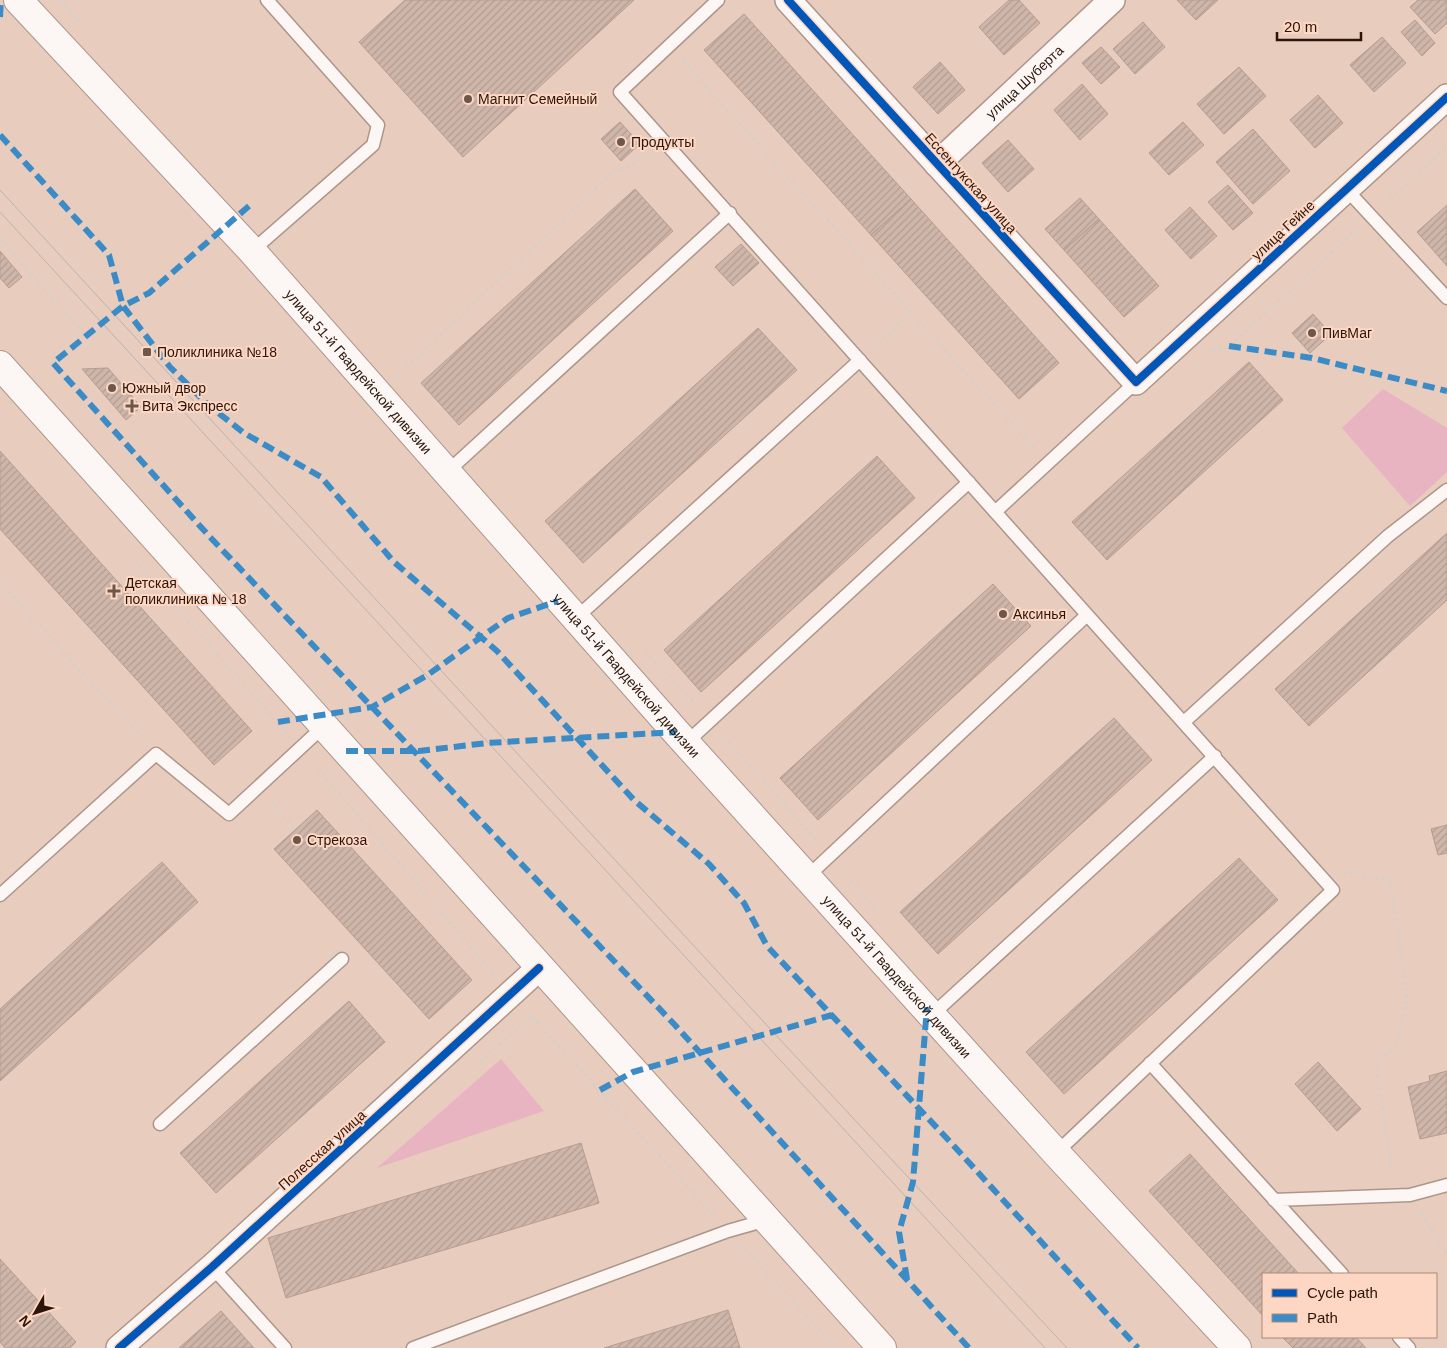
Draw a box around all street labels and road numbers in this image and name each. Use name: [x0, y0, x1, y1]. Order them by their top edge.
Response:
street label: улица Шуберта: [983, 42, 1067, 122]
street label: Ессентукская улица: [922, 129, 1020, 237]
street label: улица Гейне: [1248, 197, 1318, 263]
street label: улица 51-й Гвардейской дивизии: [282, 286, 435, 457]
street label: улица 51-й Гвардейской дивизии: [550, 590, 703, 761]
street label: улица 51-й Гвардейской дивизии: [819, 892, 974, 1061]
street label: Полесская улица: [275, 1107, 369, 1193]

